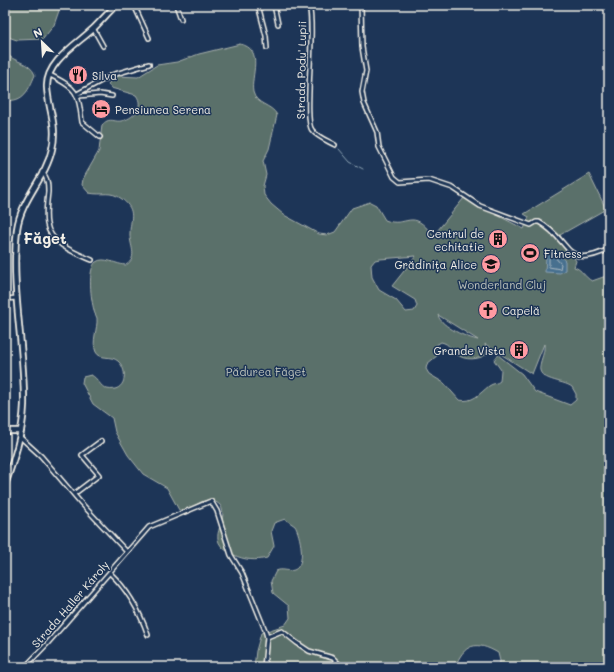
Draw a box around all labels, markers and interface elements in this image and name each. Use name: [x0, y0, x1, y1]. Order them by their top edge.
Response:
street label: Strada Podu' Lupii: [293, 21, 309, 119]
north arrow: [22, 22, 62, 62]
text: N: [31, 24, 45, 41]
restaurant icon: Silva: [67, 64, 89, 86]
place label: Silva: [92, 68, 117, 83]
hotel icon: Pensiunea Serena: [90, 98, 112, 120]
place label: Pensiunea Serena: [115, 102, 211, 117]
place label: Centrul de echitatie: [427, 226, 484, 254]
district label: Făget: [23, 228, 67, 248]
building icon: Centrul de echitatie: [487, 228, 509, 250]
sports icon: Fitness: [519, 242, 541, 264]
place label: Fitness: [544, 246, 582, 261]
school or university icon: Grădinița Alice: [480, 253, 502, 275]
place label: Grădinița Alice: [394, 257, 477, 272]
park label: Wonderland Cluj: [458, 277, 546, 292]
church icon: Capelă: [477, 299, 499, 321]
place label: Capelă: [502, 303, 540, 318]
building icon: Grande Vista: [508, 339, 530, 361]
place label: Grande Vista: [434, 343, 505, 358]
park label: Pădurea Făget: [226, 364, 306, 379]
street label: Strada Haller Károly: [28, 557, 112, 651]

